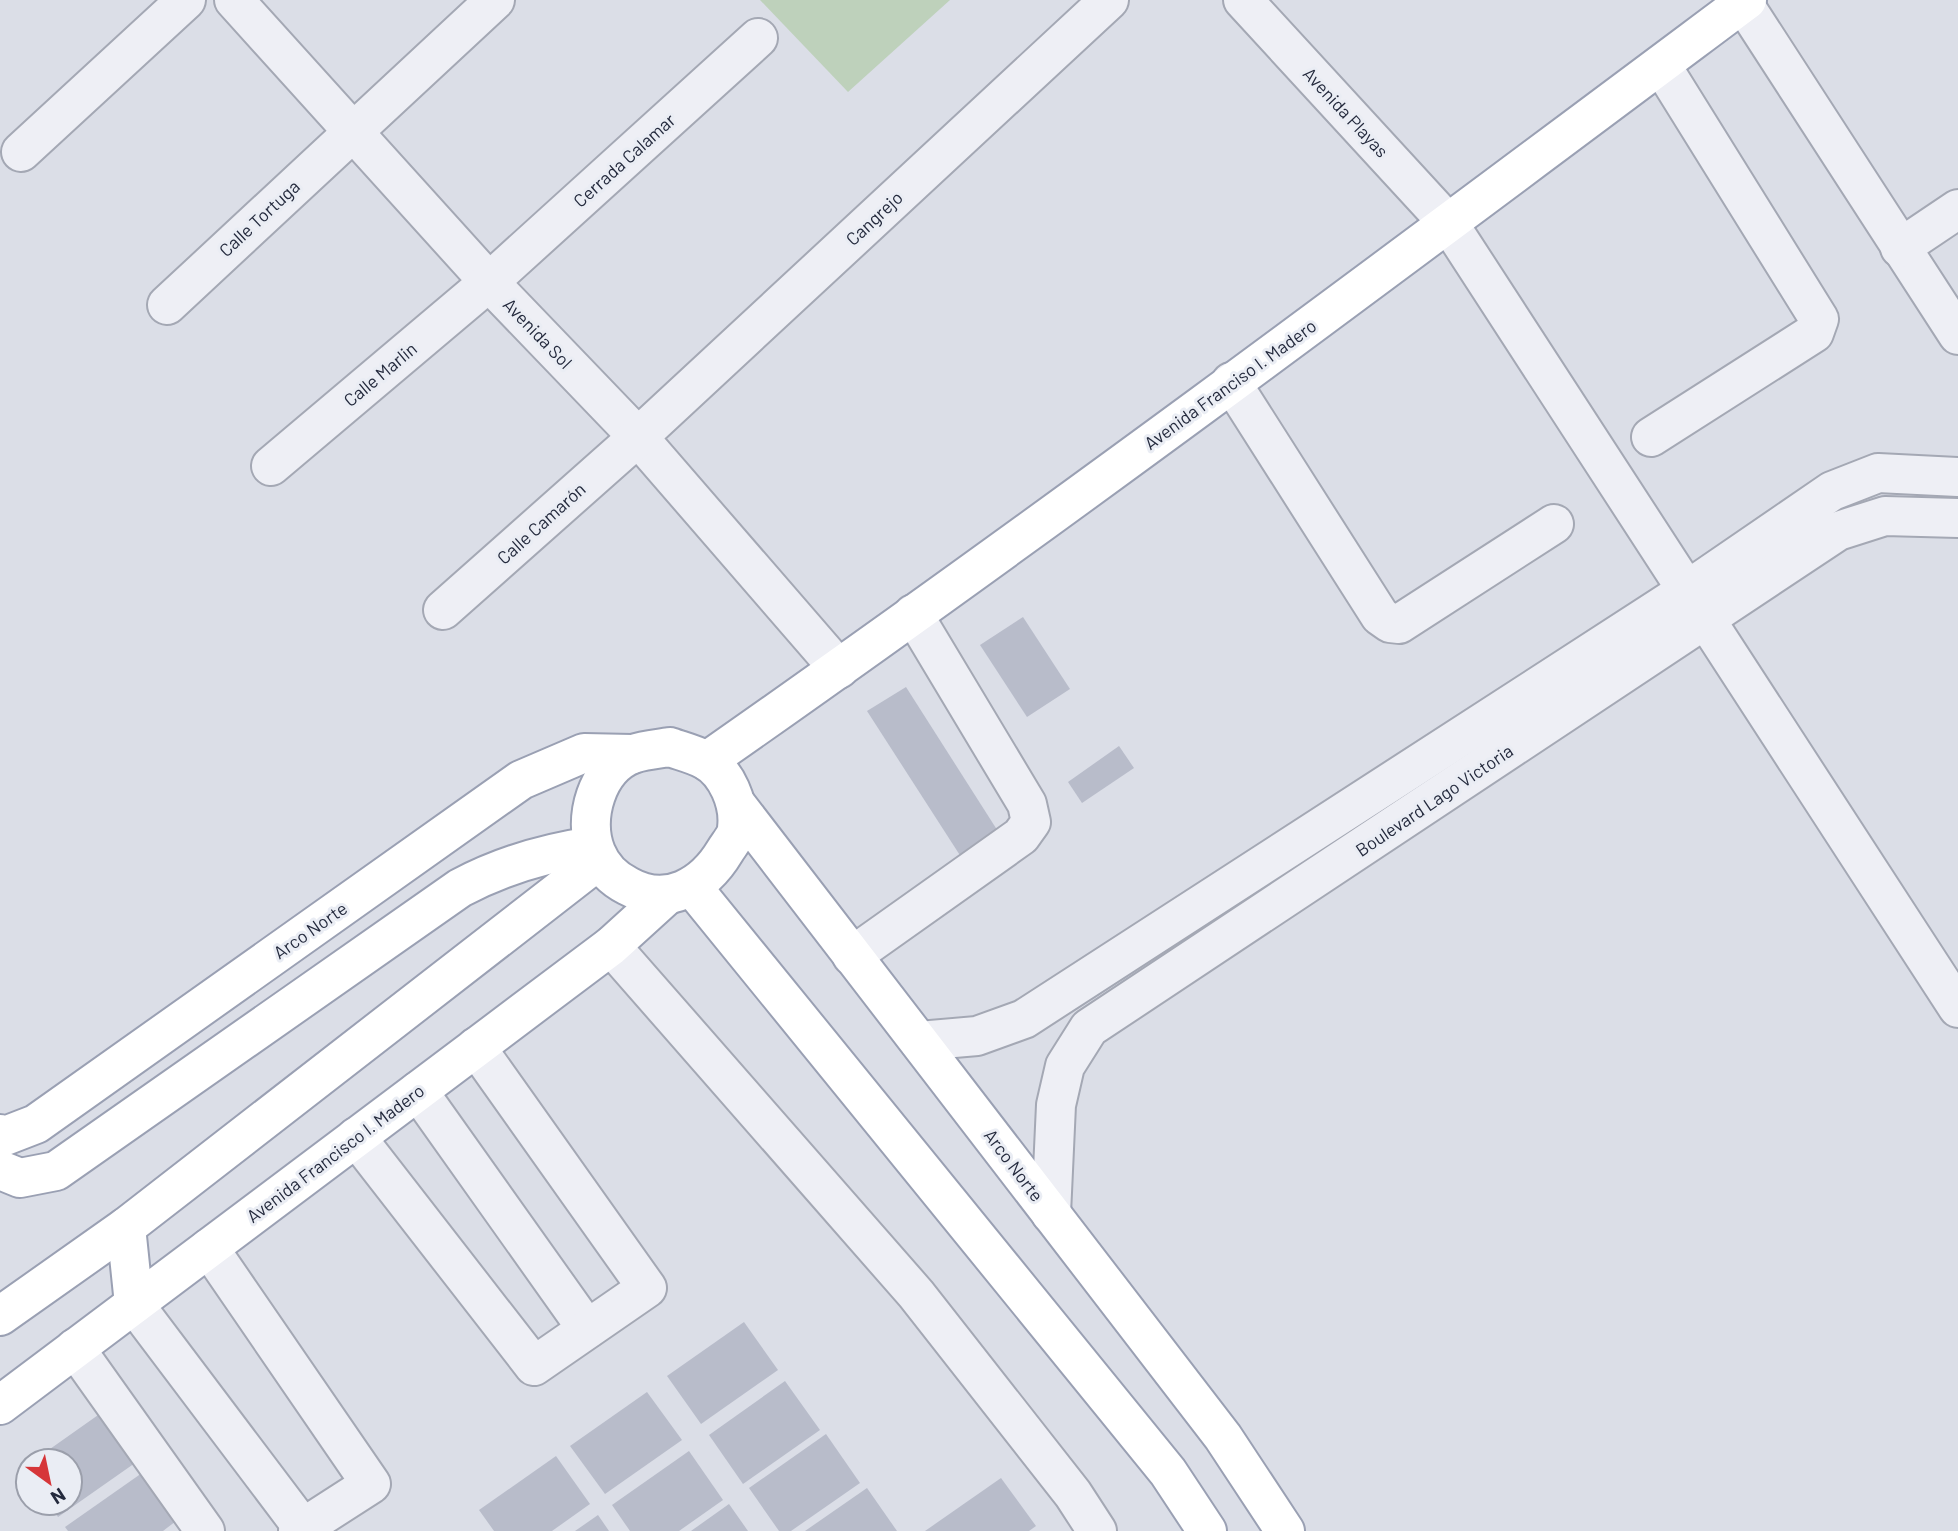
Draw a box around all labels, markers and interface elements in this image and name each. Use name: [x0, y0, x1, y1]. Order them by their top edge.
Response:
street label: Avenida Playas: [1299, 62, 1393, 162]
street label: Cerrada Calamar: [569, 108, 680, 211]
street label: Calle Tortuga: [214, 175, 304, 261]
street label: Cangrejo: [841, 186, 907, 250]
street label: Avenida Sol: [499, 293, 577, 373]
street label: Avenida Franciso I. Madero: [1140, 314, 1320, 454]
street label: Calle Marlin: [339, 337, 421, 411]
street label: Calle Camarón: [492, 478, 590, 568]
street label: Boulevard Lago Victoria: [1351, 739, 1517, 861]
street label: Arco Norte: [269, 897, 351, 963]
street label: Avenida Francisco I. Madero: [242, 1079, 428, 1227]
street label: Arco Norte: [980, 1125, 1048, 1205]
north arrow: [14, 1447, 84, 1517]
text: N: [47, 1484, 70, 1510]

